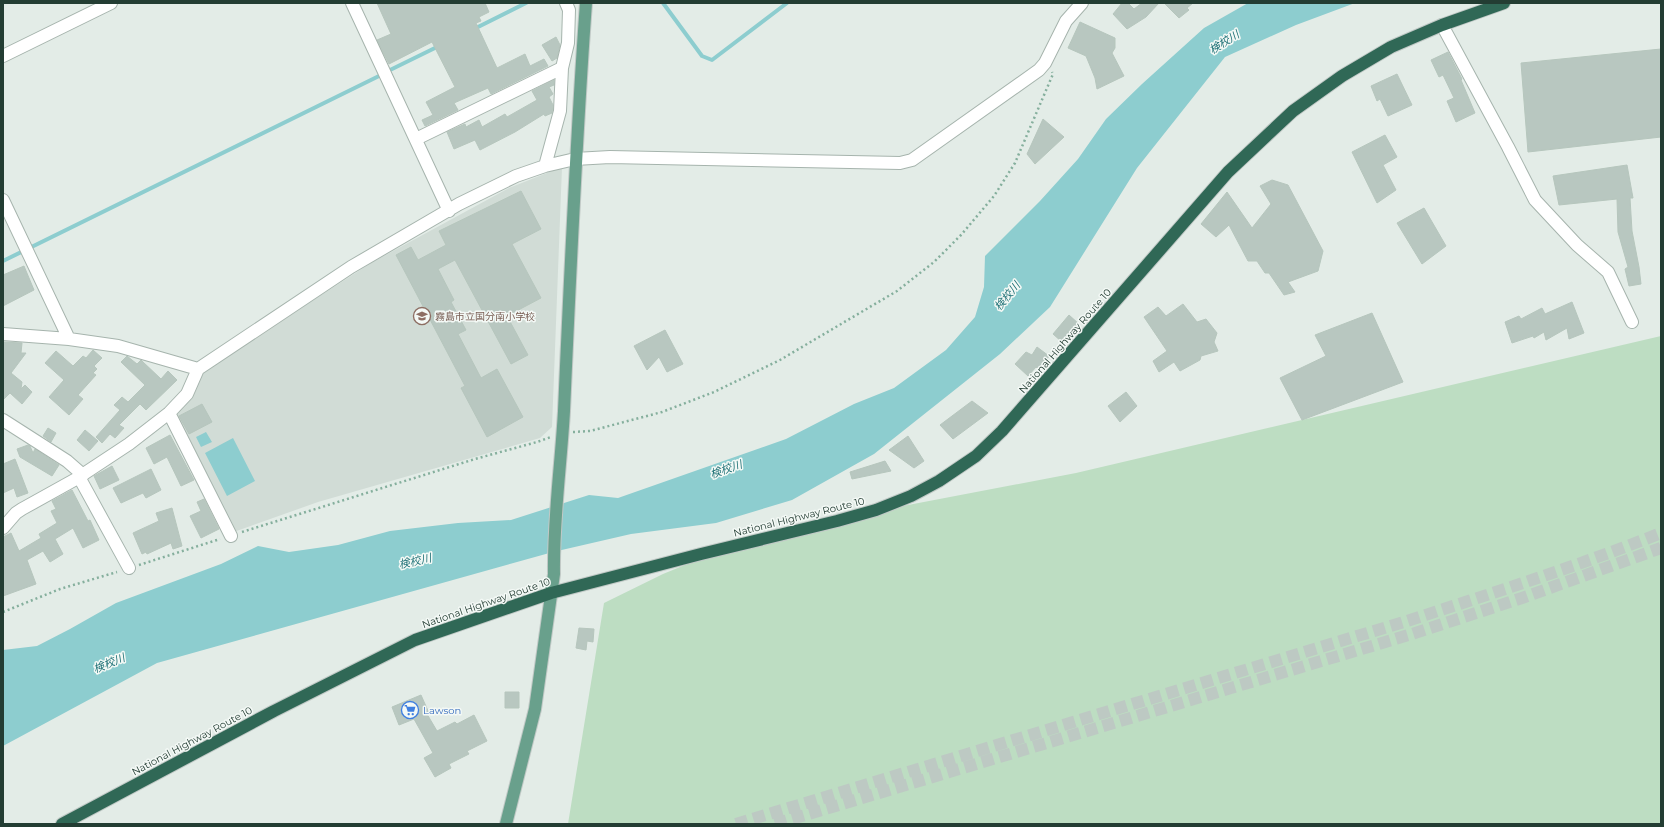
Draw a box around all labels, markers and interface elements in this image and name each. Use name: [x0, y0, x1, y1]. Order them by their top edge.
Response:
water label: 検校川: [1206, 27, 1243, 57]
water label: 検校川: [991, 278, 1024, 313]
street label: National Highway Route 10: [1016, 286, 1114, 396]
school or university icon: 霧島市立国分南小学校: [412, 306, 432, 326]
place label: 霧島市立国分南小学校: [435, 310, 535, 323]
water label: 検校川: [708, 457, 745, 481]
street label: National Highway Route 10: [732, 494, 866, 540]
water label: 検校川: [397, 550, 434, 572]
street label: National Highway Route 10: [420, 575, 552, 631]
water label: 検校川: [91, 650, 128, 676]
supermarket icon: Lawson: [400, 700, 420, 720]
street label: National Highway Route 10: [129, 703, 255, 778]
place label: Lawson: [423, 704, 461, 717]

